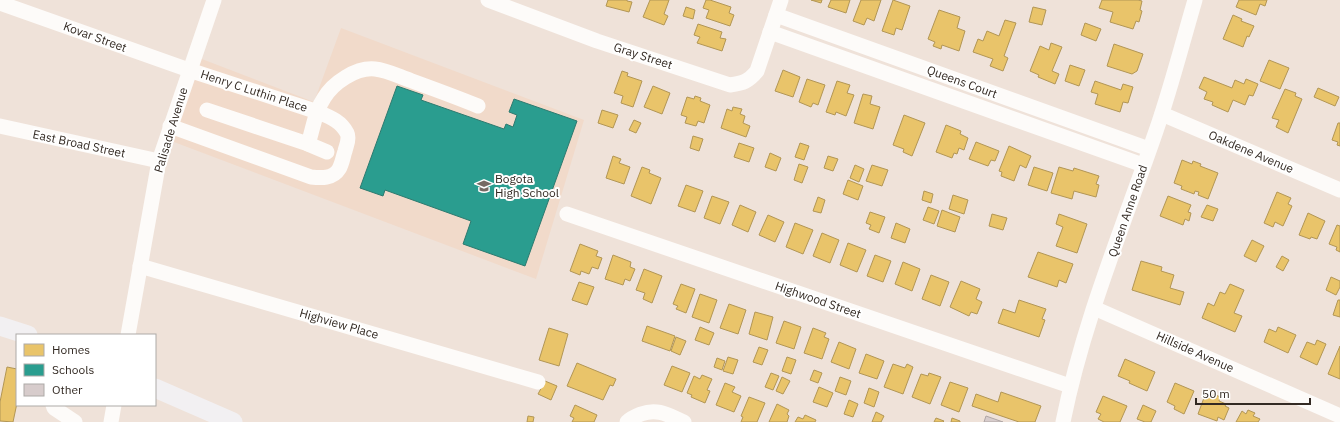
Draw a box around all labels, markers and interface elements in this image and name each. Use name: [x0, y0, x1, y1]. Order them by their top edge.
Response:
street label: Kovar Street: [61, 18, 129, 55]
street label: Gray Street: [612, 39, 674, 72]
street label: Queens Court: [925, 62, 999, 101]
street label: Henry C Luthin Place: [199, 66, 310, 115]
street label: Palisade Avenue: [150, 85, 191, 174]
street label: East Broad Street: [31, 126, 127, 161]
street label: Oakdene Avenue: [1206, 127, 1296, 176]
street label: Queen Anne Road: [1105, 163, 1150, 259]
place label: Bogota High School: [495, 171, 559, 200]
school or university icon: Bogota High School: [476, 178, 492, 194]
street label: Highwood Street: [773, 278, 863, 321]
street label: Highview Place: [298, 305, 381, 342]
street label: Hillside Avenue: [1154, 328, 1237, 375]
legend: [16, 334, 156, 406]
text: Homes: [52, 342, 90, 357]
text: Schools: [52, 362, 95, 377]
scale bar: [1196, 380, 1310, 406]
text: Other: [52, 382, 83, 397]
text: 50 m: [1202, 386, 1230, 401]

